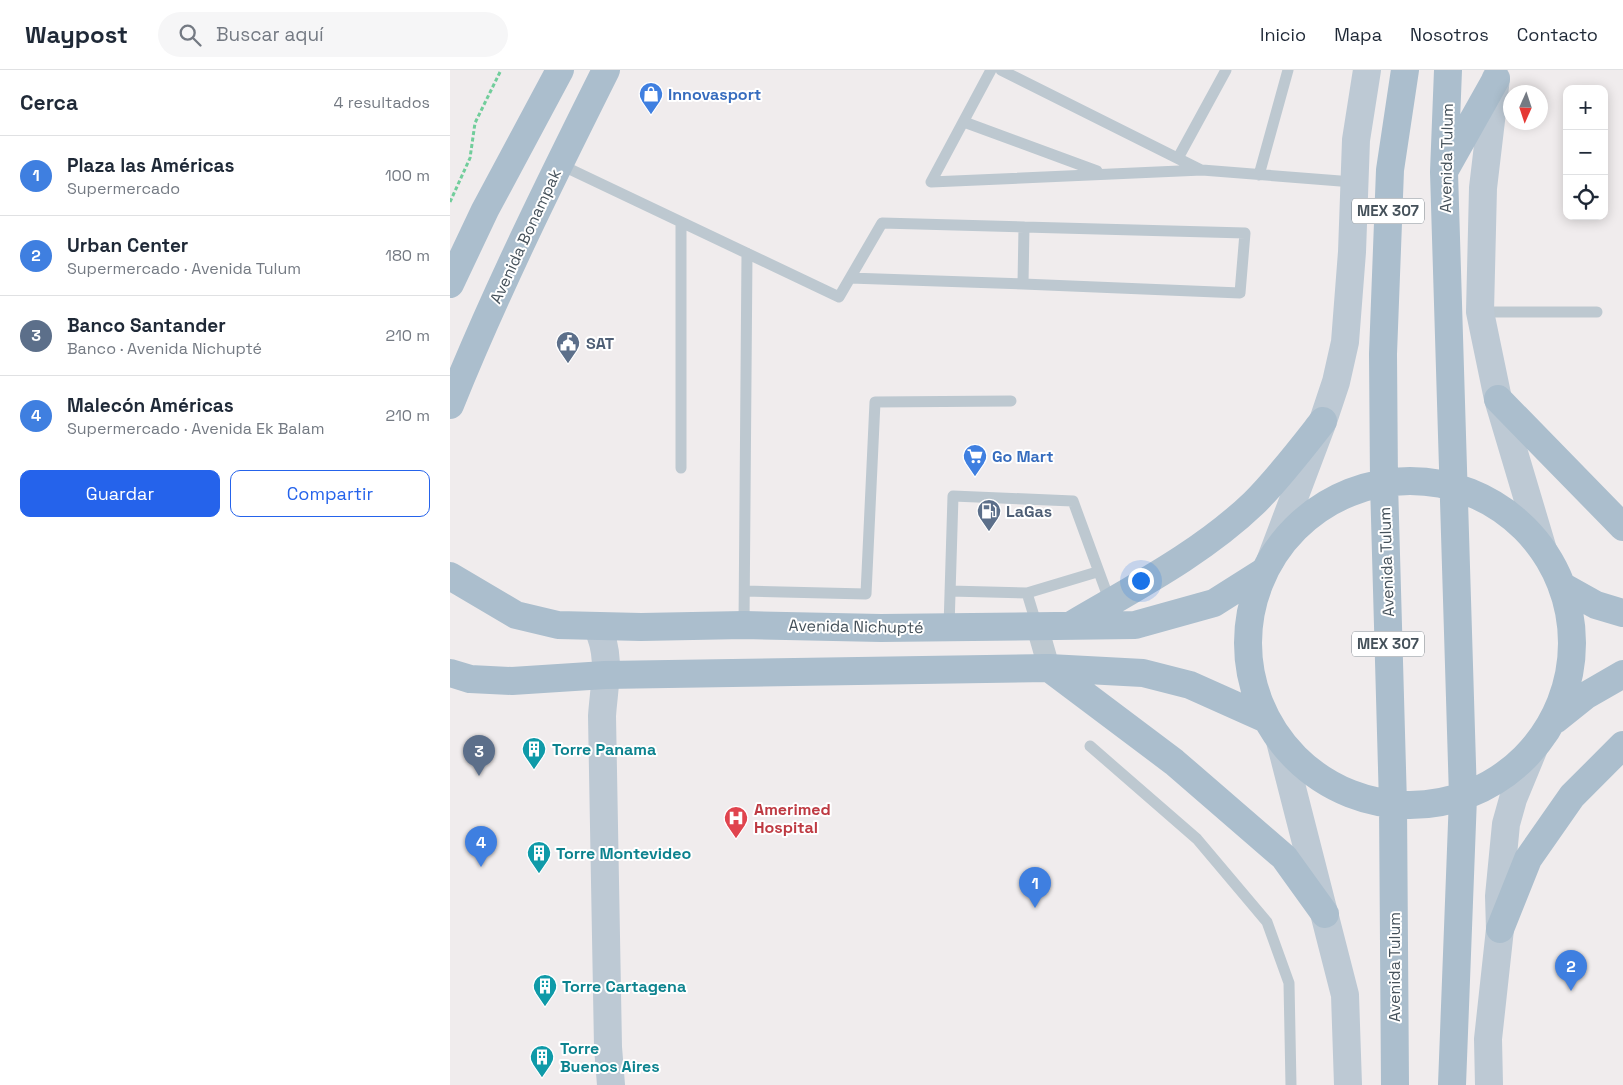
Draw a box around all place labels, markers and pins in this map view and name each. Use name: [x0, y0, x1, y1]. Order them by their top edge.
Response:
shop icon: Innovasport: [638, 81, 664, 115]
place label: Innovasport: [668, 84, 761, 105]
public building icon: SAT: [555, 330, 581, 364]
place label: SAT: [586, 333, 615, 354]
supermarket icon: Go Mart: [962, 443, 988, 477]
place label: Go Mart: [992, 446, 1053, 467]
fuel station icon: LaGas: [976, 498, 1002, 532]
place label: LaGas: [1006, 501, 1052, 522]
pin: 3: [463, 735, 495, 776]
building icon: Torre Panama: [521, 736, 547, 770]
place label: Torre Panama: [552, 739, 656, 760]
place label: Amerimed Hospital: [754, 799, 831, 838]
hospital icon: Amerimed Hospital: [723, 805, 749, 839]
pin: 4: [465, 826, 497, 867]
building icon: Torre Montevideo: [526, 840, 552, 874]
place label: Torre Montevideo: [556, 843, 691, 864]
pin: 1: [1019, 867, 1051, 908]
pin: 2: [1555, 950, 1587, 991]
building icon: Torre Cartagena: [532, 973, 558, 1007]
place label: Torre Cartagena: [562, 976, 686, 997]
place label: Torre Buenos Aires: [560, 1038, 660, 1077]
building icon: Torre Buenos Aires: [529, 1044, 555, 1078]

